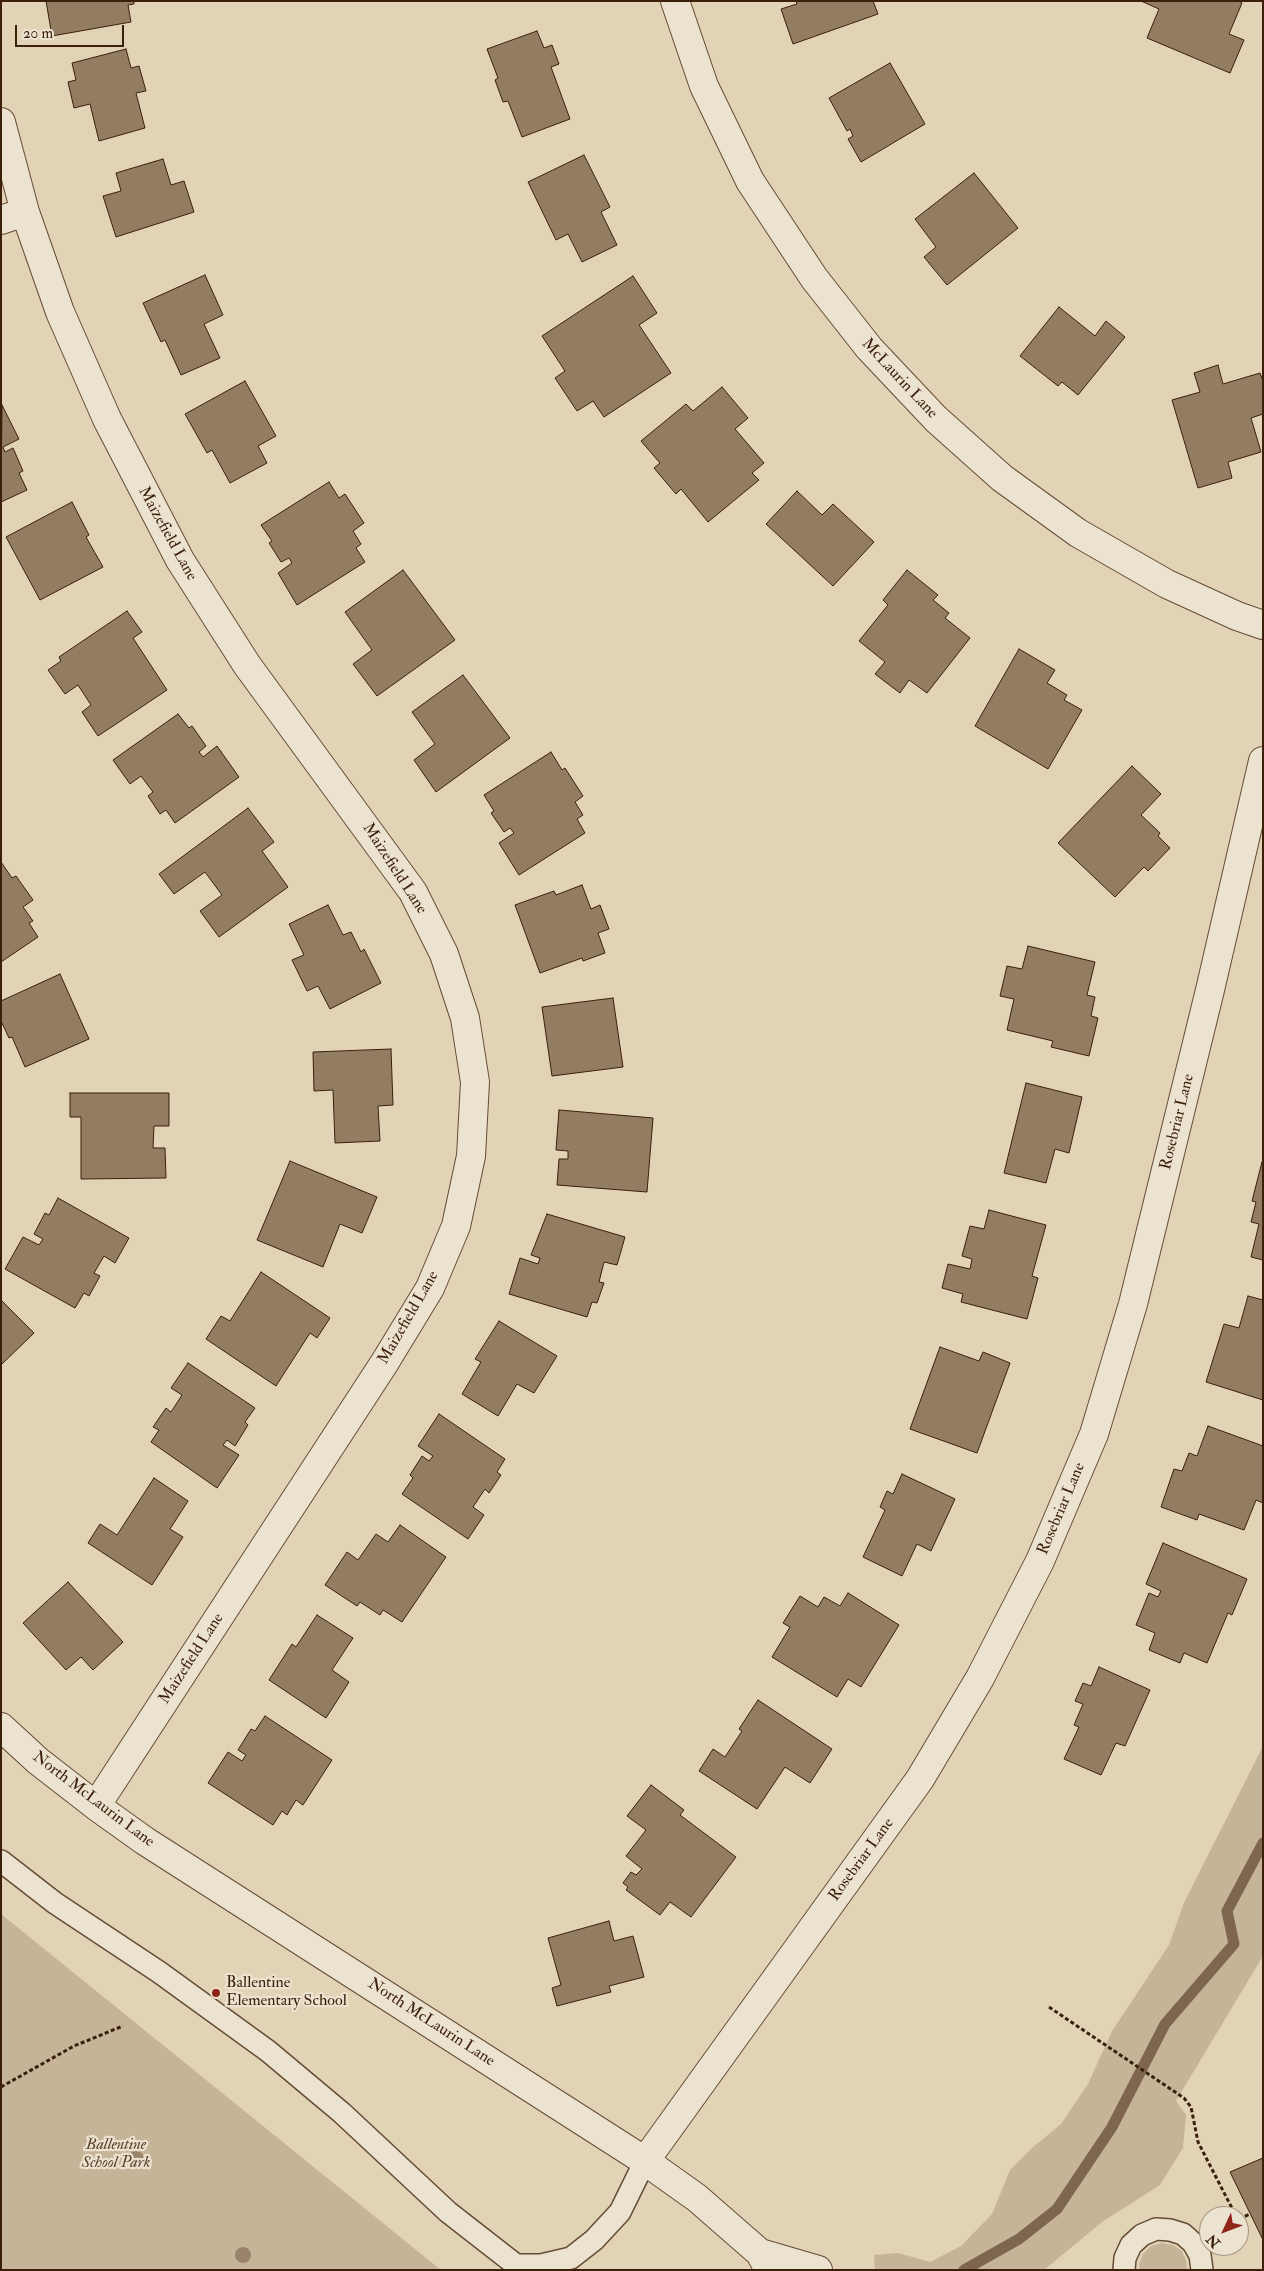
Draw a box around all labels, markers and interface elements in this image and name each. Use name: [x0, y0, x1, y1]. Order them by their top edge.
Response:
scale bar: [18, 15, 126, 47]
text: 20 m: [23, 24, 53, 43]
street label: McLaurin Lane: [857, 335, 941, 423]
street label: Maizefield Lane: [133, 484, 201, 584]
street label: Maizefield Lane: [357, 820, 431, 918]
street label: Rosebriar Lane: [1157, 1072, 1199, 1172]
street label: Maizefield Lane: [375, 1268, 443, 1368]
street label: Rosebriar Lane: [1034, 1460, 1090, 1558]
street label: Maizefield Lane: [155, 1610, 229, 1708]
street label: North McLaurin Lane: [28, 1748, 158, 1852]
street label: Rosebriar Lane: [825, 1815, 899, 1905]
place label: Ballentine Elementary School: [226, 1974, 347, 2012]
street label: North McLaurin Lane: [364, 1975, 498, 2071]
marker: Ballentine Elementary School: [210, 1987, 222, 1999]
park label: Ballentine School Park: [82, 2136, 150, 2174]
north arrow: [1199, 2206, 1249, 2256]
text: N: [1203, 2231, 1224, 2251]

